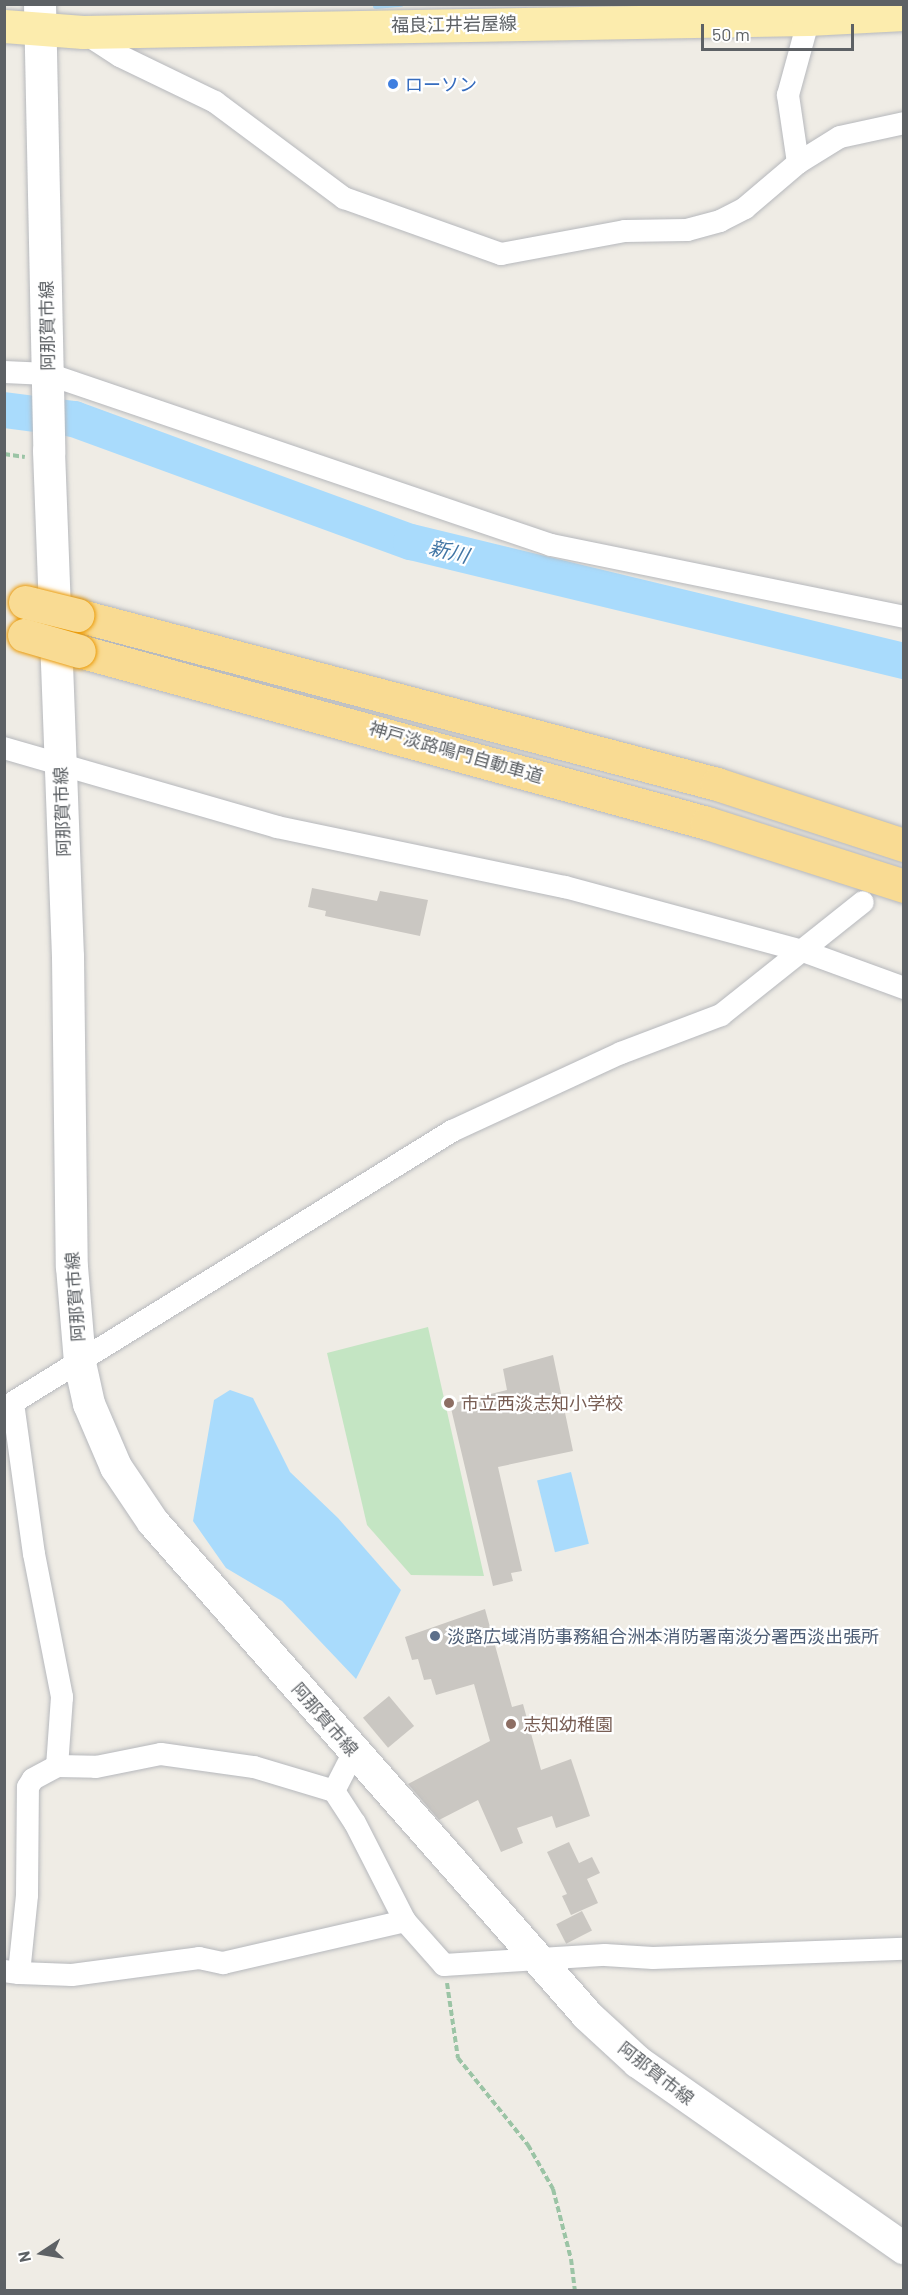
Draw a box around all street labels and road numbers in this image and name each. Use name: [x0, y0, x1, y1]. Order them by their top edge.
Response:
street label: 福良江井岩屋線: [391, 12, 517, 36]
street label: 阿那賀市線: [35, 281, 59, 371]
street label: 神戸淡路鳴門自動車道: [367, 717, 545, 787]
street label: 阿那賀市線: [50, 767, 74, 857]
street label: 阿那賀市線: [61, 1251, 89, 1343]
street label: 阿那賀市線: [287, 1678, 363, 1760]
street label: 阿那賀市線: [614, 2037, 698, 2109]

